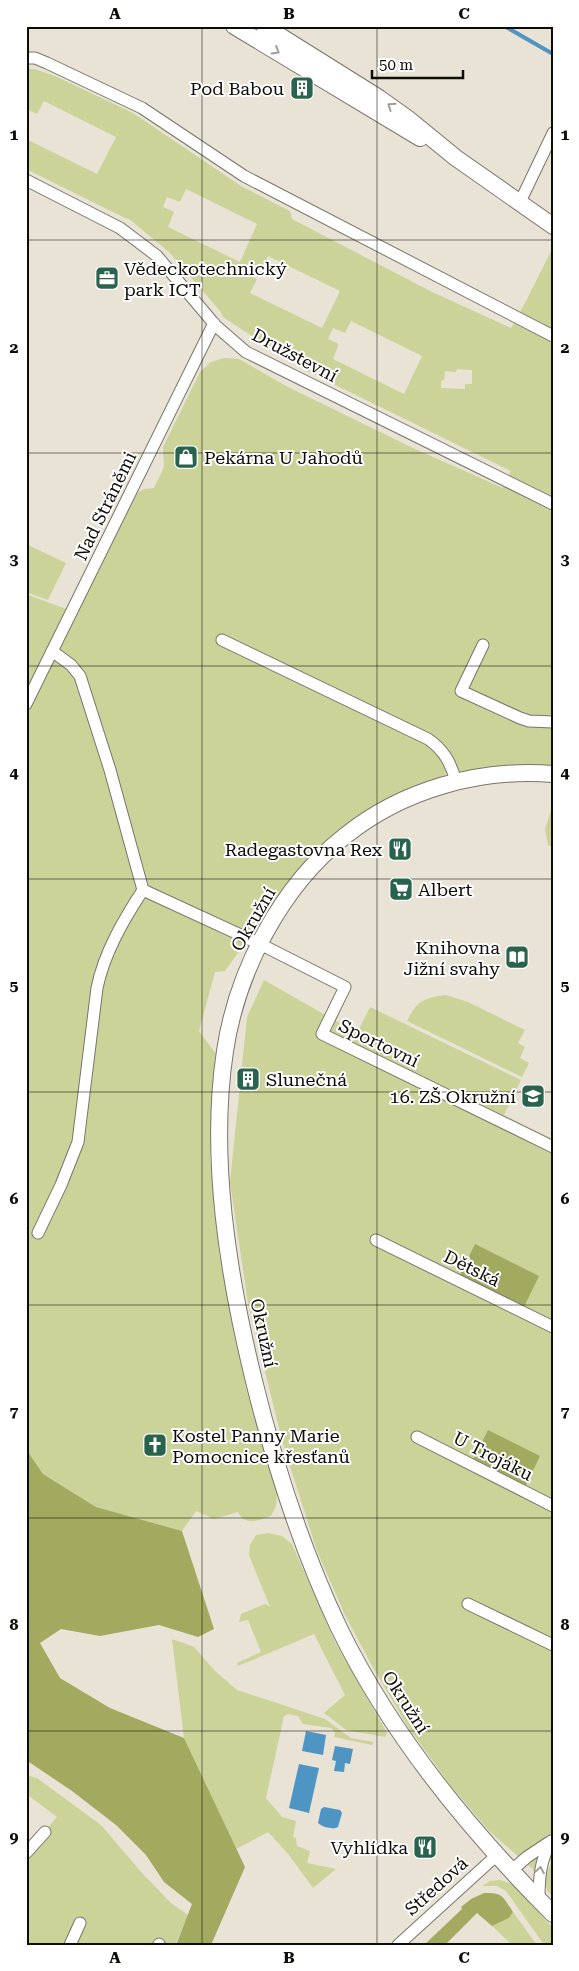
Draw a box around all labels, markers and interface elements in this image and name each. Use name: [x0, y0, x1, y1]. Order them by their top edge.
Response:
text: A: [109, 4, 121, 23]
text: B: [283, 4, 295, 23]
text: C: [458, 4, 470, 23]
one-way arrow: [270, 44, 279, 54]
scale bar: [372, 48, 463, 80]
text: 50 m: [379, 56, 414, 74]
building icon: Pod Babou: [289, 75, 315, 101]
place label: Pod Babou: [190, 78, 284, 99]
one-way arrow: [387, 103, 397, 112]
text: 1: [10, 125, 19, 144]
text: 1: [561, 125, 570, 144]
place label: Vědeckotechnický park ICT: [124, 258, 287, 300]
office icon: Vědeckotechnický park ICT: [94, 265, 120, 291]
street label: Družstevní: [249, 324, 342, 386]
text: 2: [10, 338, 19, 357]
text: 2: [561, 338, 570, 357]
shop icon: Pekárna U Jahodů: [173, 444, 199, 470]
place label: Pekárna U Jahodů: [204, 447, 363, 468]
street label: Nad Stráněmi: [70, 448, 140, 564]
text: 3: [10, 550, 19, 569]
text: 3: [561, 550, 570, 569]
text: 4: [10, 763, 19, 782]
text: 4: [561, 763, 570, 782]
restaurant icon: Radegastovna Rex: [387, 836, 413, 862]
place label: Radegastovna Rex: [225, 839, 383, 860]
supermarket icon: Albert: [388, 876, 414, 902]
place label: Albert: [418, 879, 473, 900]
street label: Okružní: [226, 883, 280, 955]
place label: Knihovna Jižní svahy: [403, 937, 500, 979]
library icon: Knihovna Jižní svahy: [504, 944, 530, 970]
text: 5: [10, 976, 19, 995]
text: 5: [561, 976, 570, 995]
street label: Sportovní: [335, 1015, 423, 1072]
building icon: Slunečná: [235, 1066, 261, 1092]
place label: Slunečná: [266, 1069, 347, 1090]
school or university icon: 16. ZŠ Okružní: [520, 1083, 546, 1109]
place label: 16. ZŠ Okružní: [390, 1086, 516, 1107]
text: 6: [10, 1189, 19, 1208]
text: 6: [561, 1189, 570, 1208]
street label: Dětská: [441, 1245, 504, 1291]
street label: Okružní: [246, 1297, 282, 1370]
text: 7: [10, 1402, 19, 1421]
text: 7: [561, 1402, 570, 1421]
place label: Kostel Panny Marie Pomocnice křesťanů: [172, 1425, 350, 1467]
street label: U Trojáku: [450, 1427, 536, 1485]
church icon: Kostel Panny Marie Pomocnice křesťanů: [142, 1432, 168, 1458]
text: 8: [10, 1615, 19, 1634]
text: 8: [561, 1615, 570, 1634]
street label: Okružní: [378, 1667, 434, 1737]
text: 9: [10, 1828, 19, 1847]
text: 9: [561, 1828, 570, 1847]
restaurant icon: Vyhlídka: [412, 1834, 438, 1860]
place label: Vyhlídka: [331, 1837, 408, 1858]
street label: Středová: [400, 1852, 472, 1920]
one-way arrow: [535, 1865, 545, 1874]
text: A: [109, 1948, 121, 1967]
text: B: [283, 1948, 295, 1967]
text: C: [458, 1948, 470, 1967]

